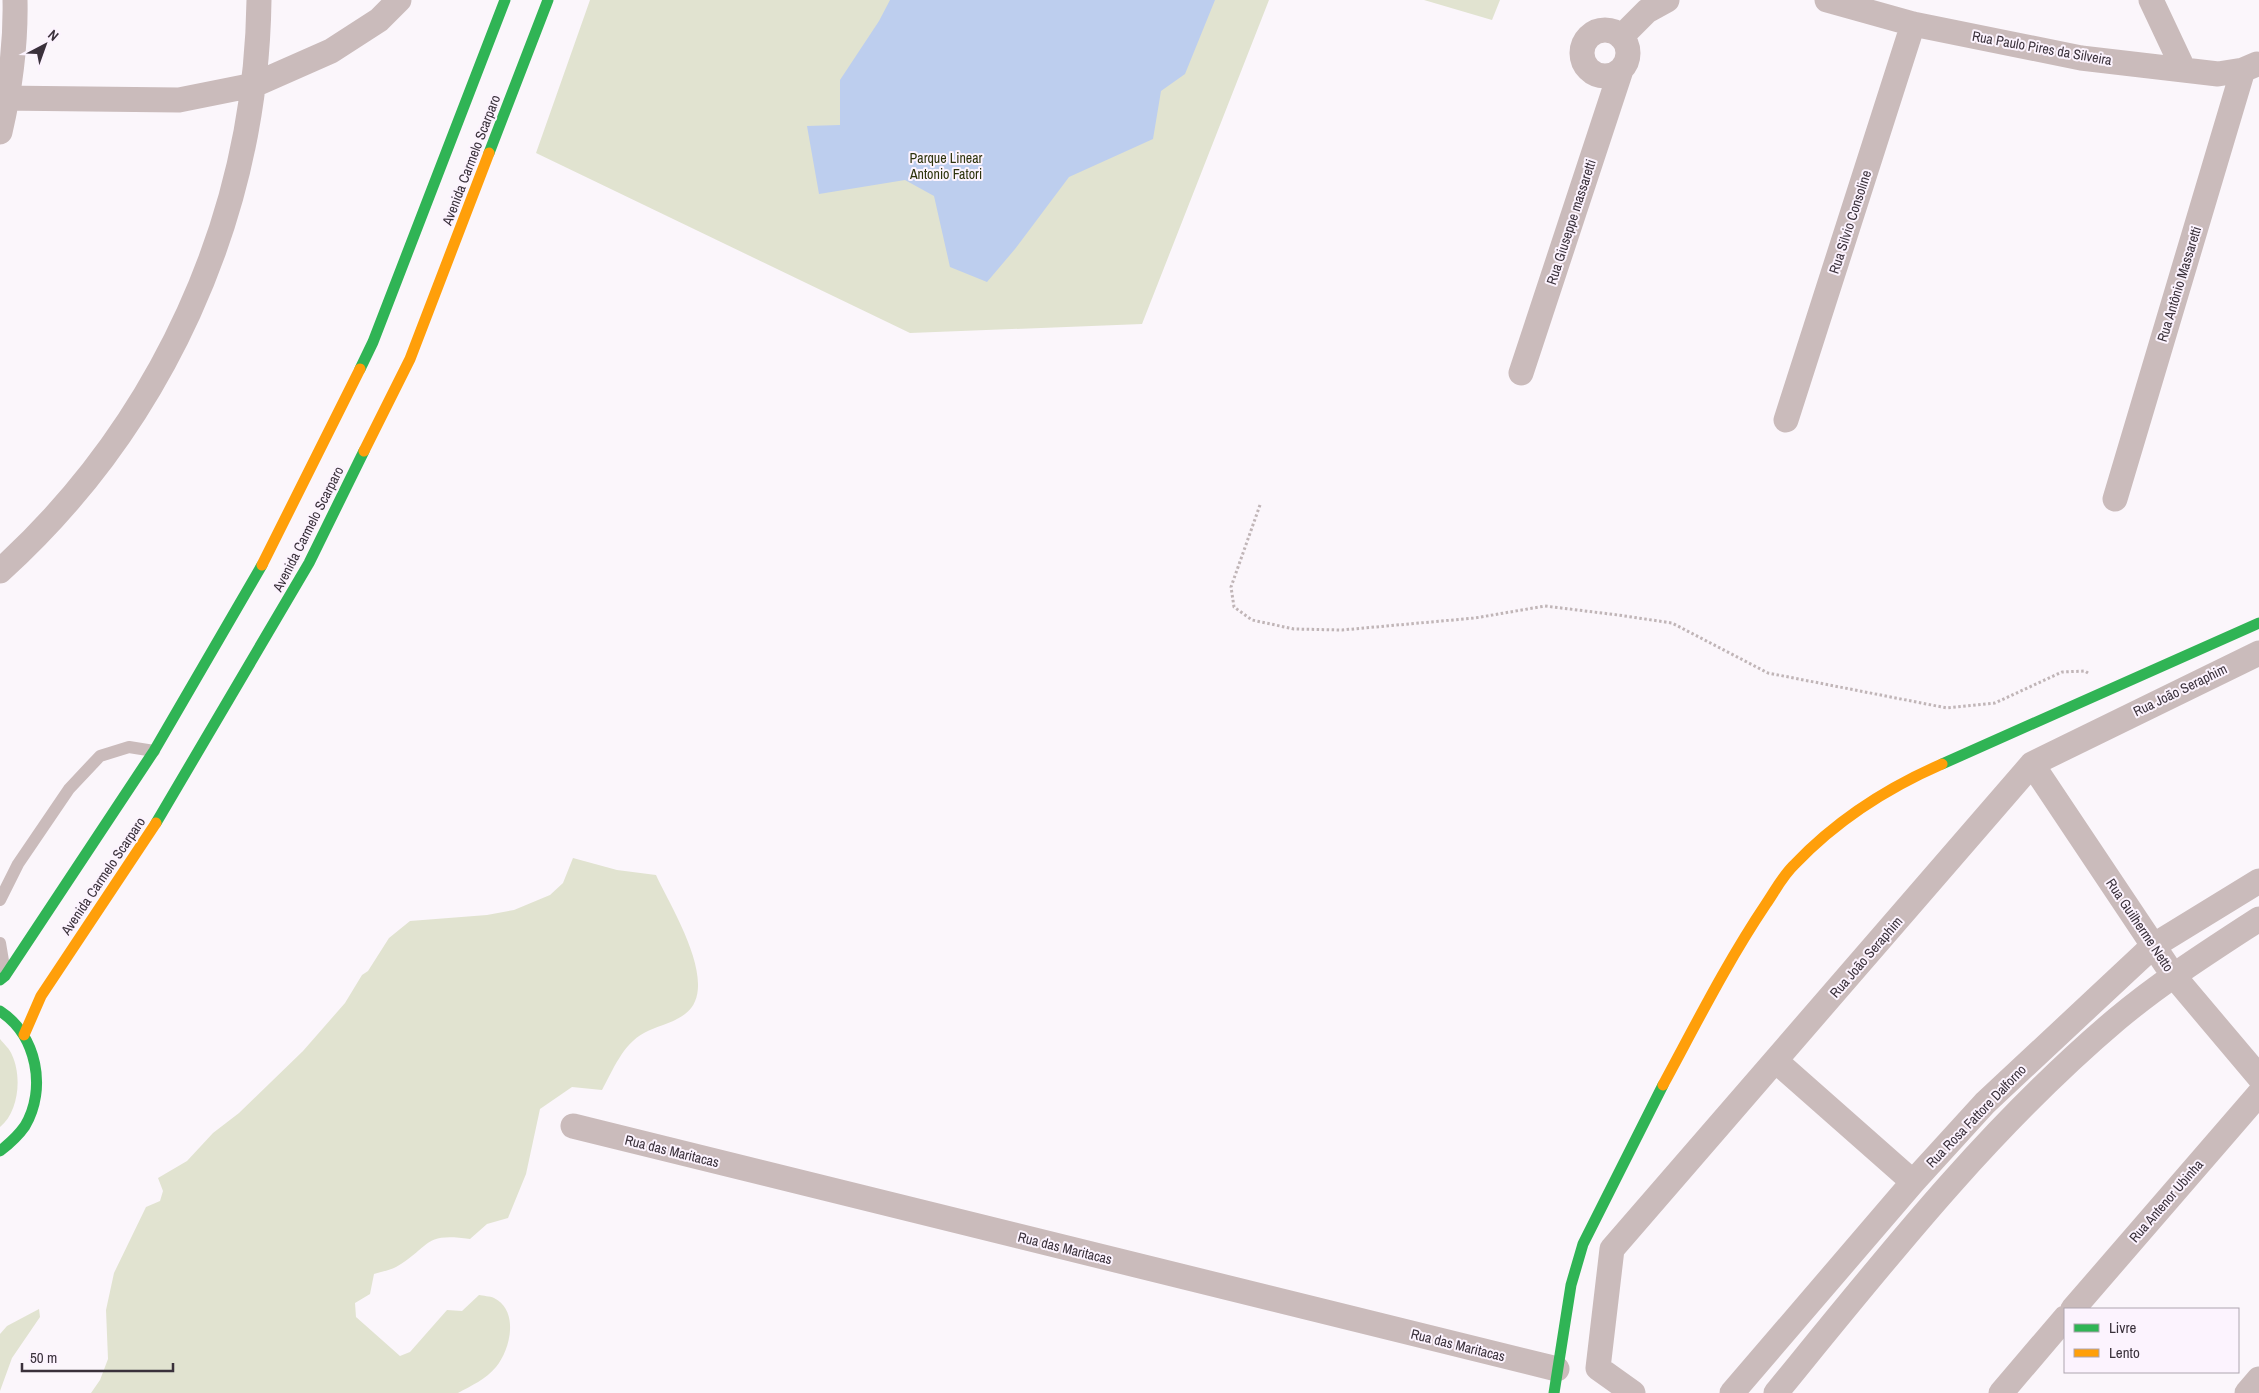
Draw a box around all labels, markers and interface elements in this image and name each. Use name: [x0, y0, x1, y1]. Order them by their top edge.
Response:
north arrow: [20, 20, 70, 70]
text: N: [44, 26, 63, 45]
street label: Rua Paulo Pires da Silveira: [1971, 27, 2114, 69]
street label: Avenida Carmelo Scarparo: [437, 92, 504, 229]
park label: Parque Linear Antonio Fatori: [909, 149, 983, 183]
street label: Rua Giuseppe massaretti: [1542, 157, 1600, 287]
street label: Rua Silvio Consoline: [1825, 168, 1875, 276]
street label: Rua Antônio Massaretti: [2153, 224, 2205, 344]
street label: Avenida Carmelo Scarparo: [268, 463, 347, 596]
street label: Rua João Seraphim: [2130, 660, 2230, 720]
street label: Avenida Carmelo Scarparo: [56, 814, 149, 939]
street label: Rua Guilherme Netto: [2102, 875, 2178, 975]
street label: Rua João Seraphim: [1826, 913, 1906, 1001]
street label: Rua Rosa Fattore Dalforno: [1922, 1061, 2030, 1171]
street label: Rua das Maritacas: [623, 1131, 721, 1171]
street label: Rua Antenor Ubinha: [2125, 1155, 2207, 1246]
street label: Rua das Maritacas: [1016, 1228, 1114, 1268]
legend: [2064, 1308, 2239, 1373]
text: Livre: [2109, 1317, 2137, 1338]
street label: Rua das Maritacas: [1409, 1325, 1507, 1365]
scale bar: [22, 1340, 174, 1372]
text: Lento: [2109, 1342, 2140, 1363]
text: 50 m: [30, 1347, 57, 1368]

